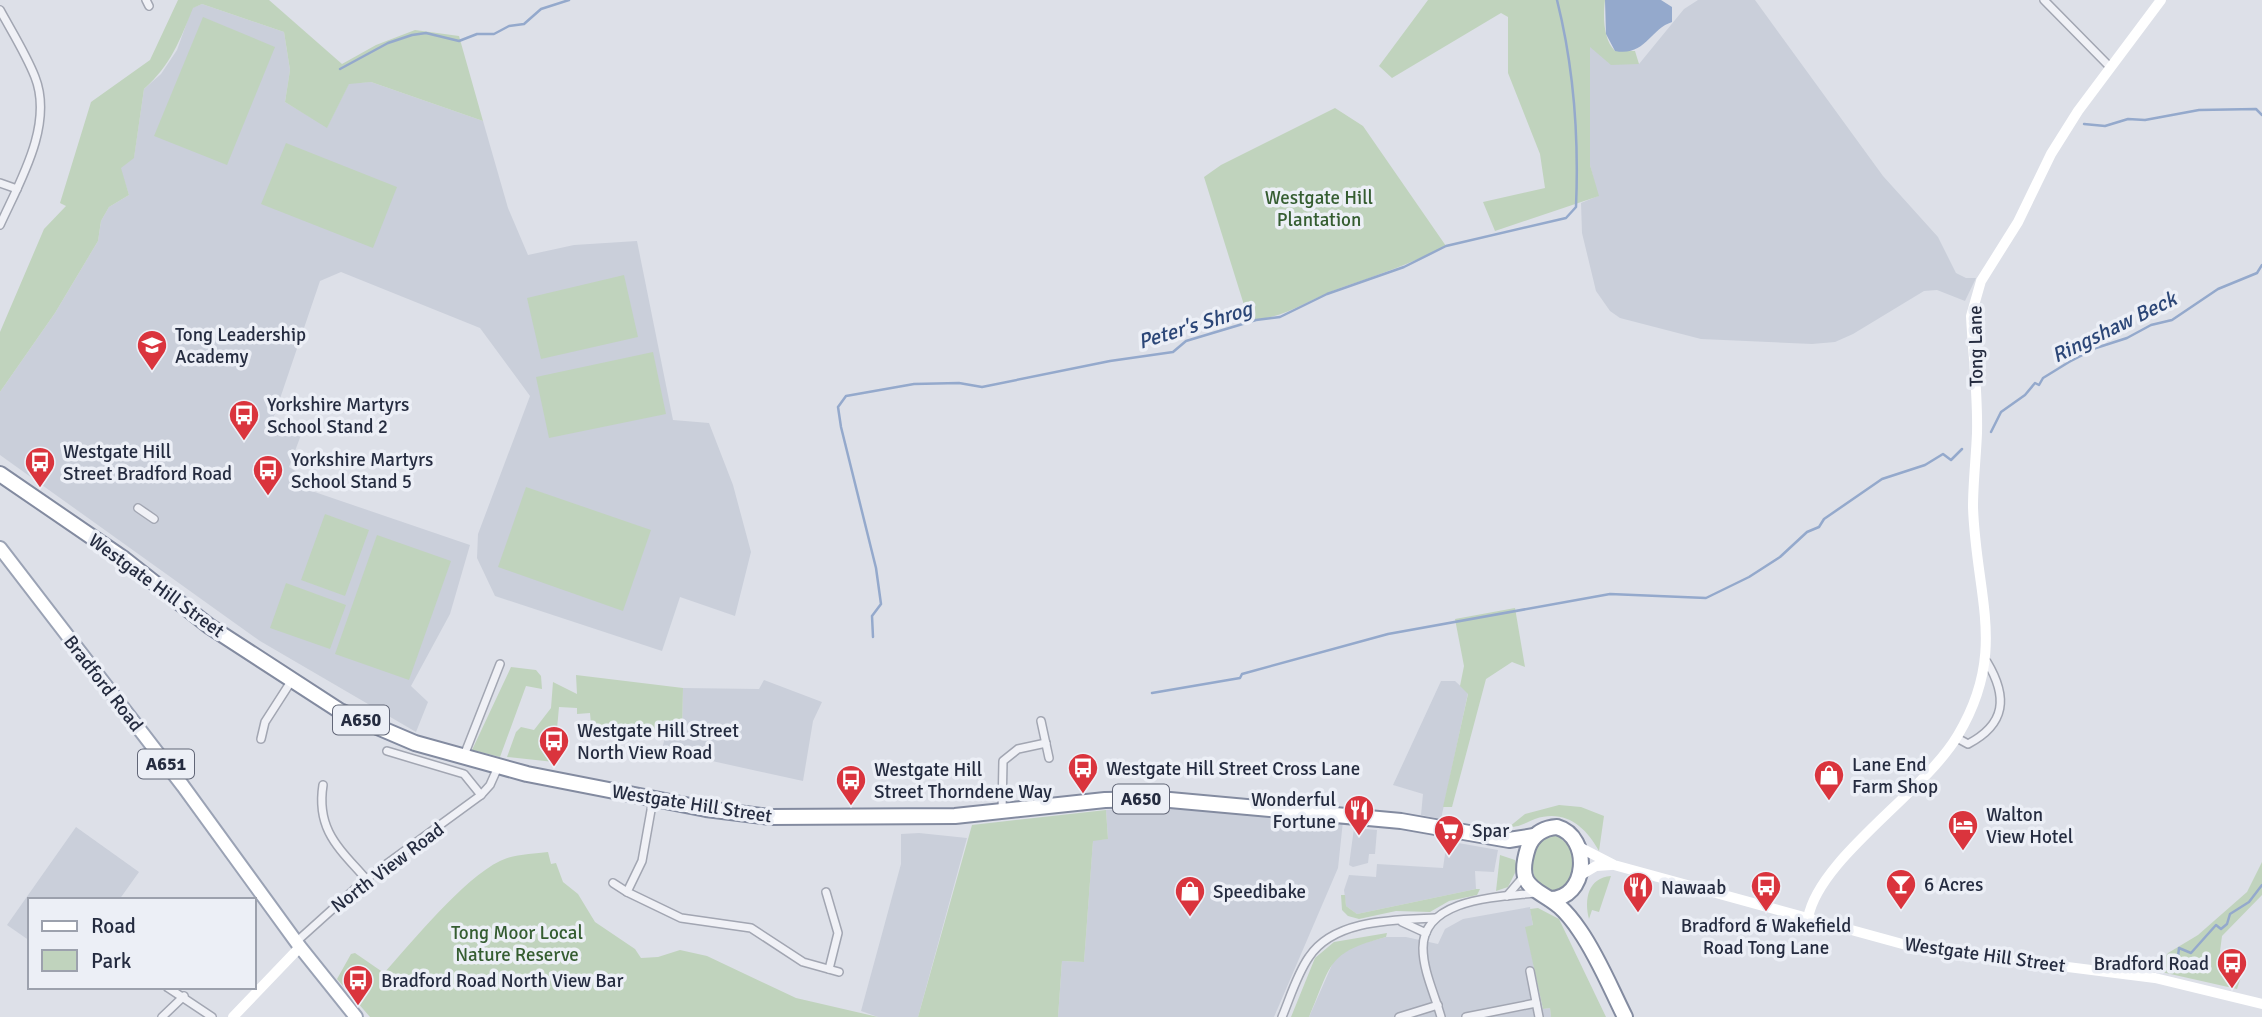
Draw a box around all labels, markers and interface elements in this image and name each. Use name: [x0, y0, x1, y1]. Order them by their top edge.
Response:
park label: Westgate Hill Plantation: [1265, 186, 1373, 232]
water label: Ringshaw Beck: [2047, 285, 2183, 368]
water label: Peter's Shrog: [1135, 295, 1257, 355]
street label: Tong Lane: [1963, 305, 1989, 387]
place label: Tong Leadership Academy: [175, 323, 306, 369]
school or university icon: Tong Leadership Academy: [135, 328, 169, 372]
place label: Yorkshire Martyrs School Stand 2: [267, 393, 409, 439]
bus stop icon: Yorkshire Martyrs School Stand 2: [227, 398, 261, 442]
place label: Westgate Hill Street Bradford Road: [63, 440, 232, 486]
bus stop icon: Westgate Hill Street Bradford Road: [23, 445, 57, 489]
place label: Yorkshire Martyrs School Stand 5: [291, 448, 433, 494]
bus stop icon: Yorkshire Martyrs School Stand 5: [251, 453, 285, 497]
street label: Westgate Hill Street: [84, 528, 229, 643]
street label: Bradford Road: [58, 631, 148, 737]
road number: A650: [333, 706, 389, 734]
place label: Westgate Hill Street North View Road: [577, 719, 739, 765]
bus stop icon: Westgate Hill Street North View Road: [537, 724, 571, 768]
road number: A651: [138, 750, 194, 778]
bus stop icon: Westgate Hill Street Cross Lane: [1066, 751, 1100, 795]
place label: Lane End Farm Shop: [1852, 753, 1938, 799]
place label: Westgate Hill Street Cross Lane: [1106, 757, 1360, 781]
place label: Westgate Hill Street Thorndene Way: [874, 758, 1052, 804]
shop icon: Lane End Farm Shop: [1812, 758, 1846, 802]
bus stop icon: Westgate Hill Street Thorndene Way: [834, 763, 868, 807]
street label: Westgate Hill Street: [610, 779, 774, 829]
road number: A650: [1113, 784, 1169, 814]
place label: Wonderful Fortune: [1251, 788, 1336, 834]
restaurant icon: Wonderful Fortune: [1342, 793, 1376, 837]
place label: Walton View Hotel: [1986, 803, 2073, 849]
hotel icon: Walton View Hotel: [1946, 808, 1980, 852]
supermarket icon: Spar: [1432, 813, 1466, 857]
street label: North View Road: [326, 818, 449, 918]
place label: Spar: [1472, 819, 1509, 843]
bar icon: 6 Acres: [1884, 867, 1918, 911]
bus stop icon: Bradford & Wakefield Road Tong Lane: [1749, 869, 1783, 913]
restaurant icon: Nawaab: [1621, 870, 1655, 914]
place label: 6 Acres: [1924, 873, 1983, 897]
shop icon: Speedibake: [1173, 874, 1207, 918]
place label: Nawaab: [1661, 876, 1726, 900]
place label: Speedibake: [1213, 880, 1306, 904]
legend: [28, 898, 256, 989]
text: Road: [91, 913, 136, 939]
place label: Bradford & Wakefield Road Tong Lane: [1681, 914, 1851, 960]
park label: Tong Moor Local Nature Reserve: [451, 921, 583, 967]
street label: Westgate Hill Street: [1903, 932, 2067, 978]
bus stop icon: Bradford Road: [2215, 946, 2249, 990]
text: Park: [91, 948, 132, 974]
place label: Bradford Road: [2094, 952, 2209, 976]
bus stop icon: Bradford Road North View Bar: [341, 963, 375, 1007]
place label: Bradford Road North View Bar: [381, 969, 623, 993]

